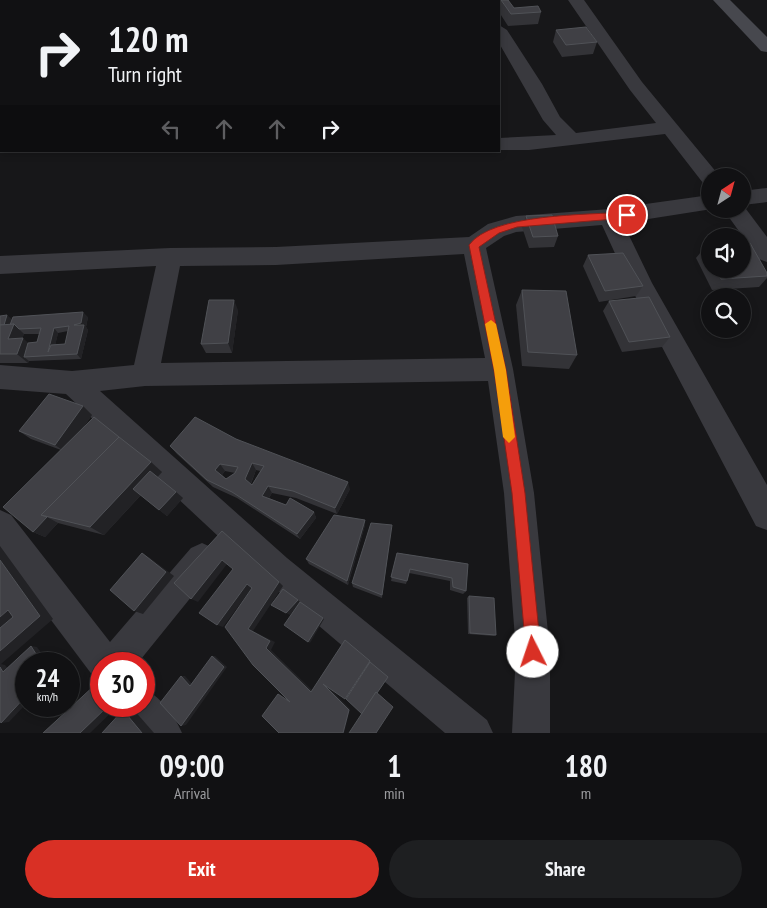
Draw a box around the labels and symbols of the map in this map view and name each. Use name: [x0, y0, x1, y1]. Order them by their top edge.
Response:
north arrow: [701, 168, 751, 218]
pin: [606, 194, 648, 236]
position arrow: [506, 625, 558, 677]
speed limit sign: 30: [90, 652, 155, 717]

